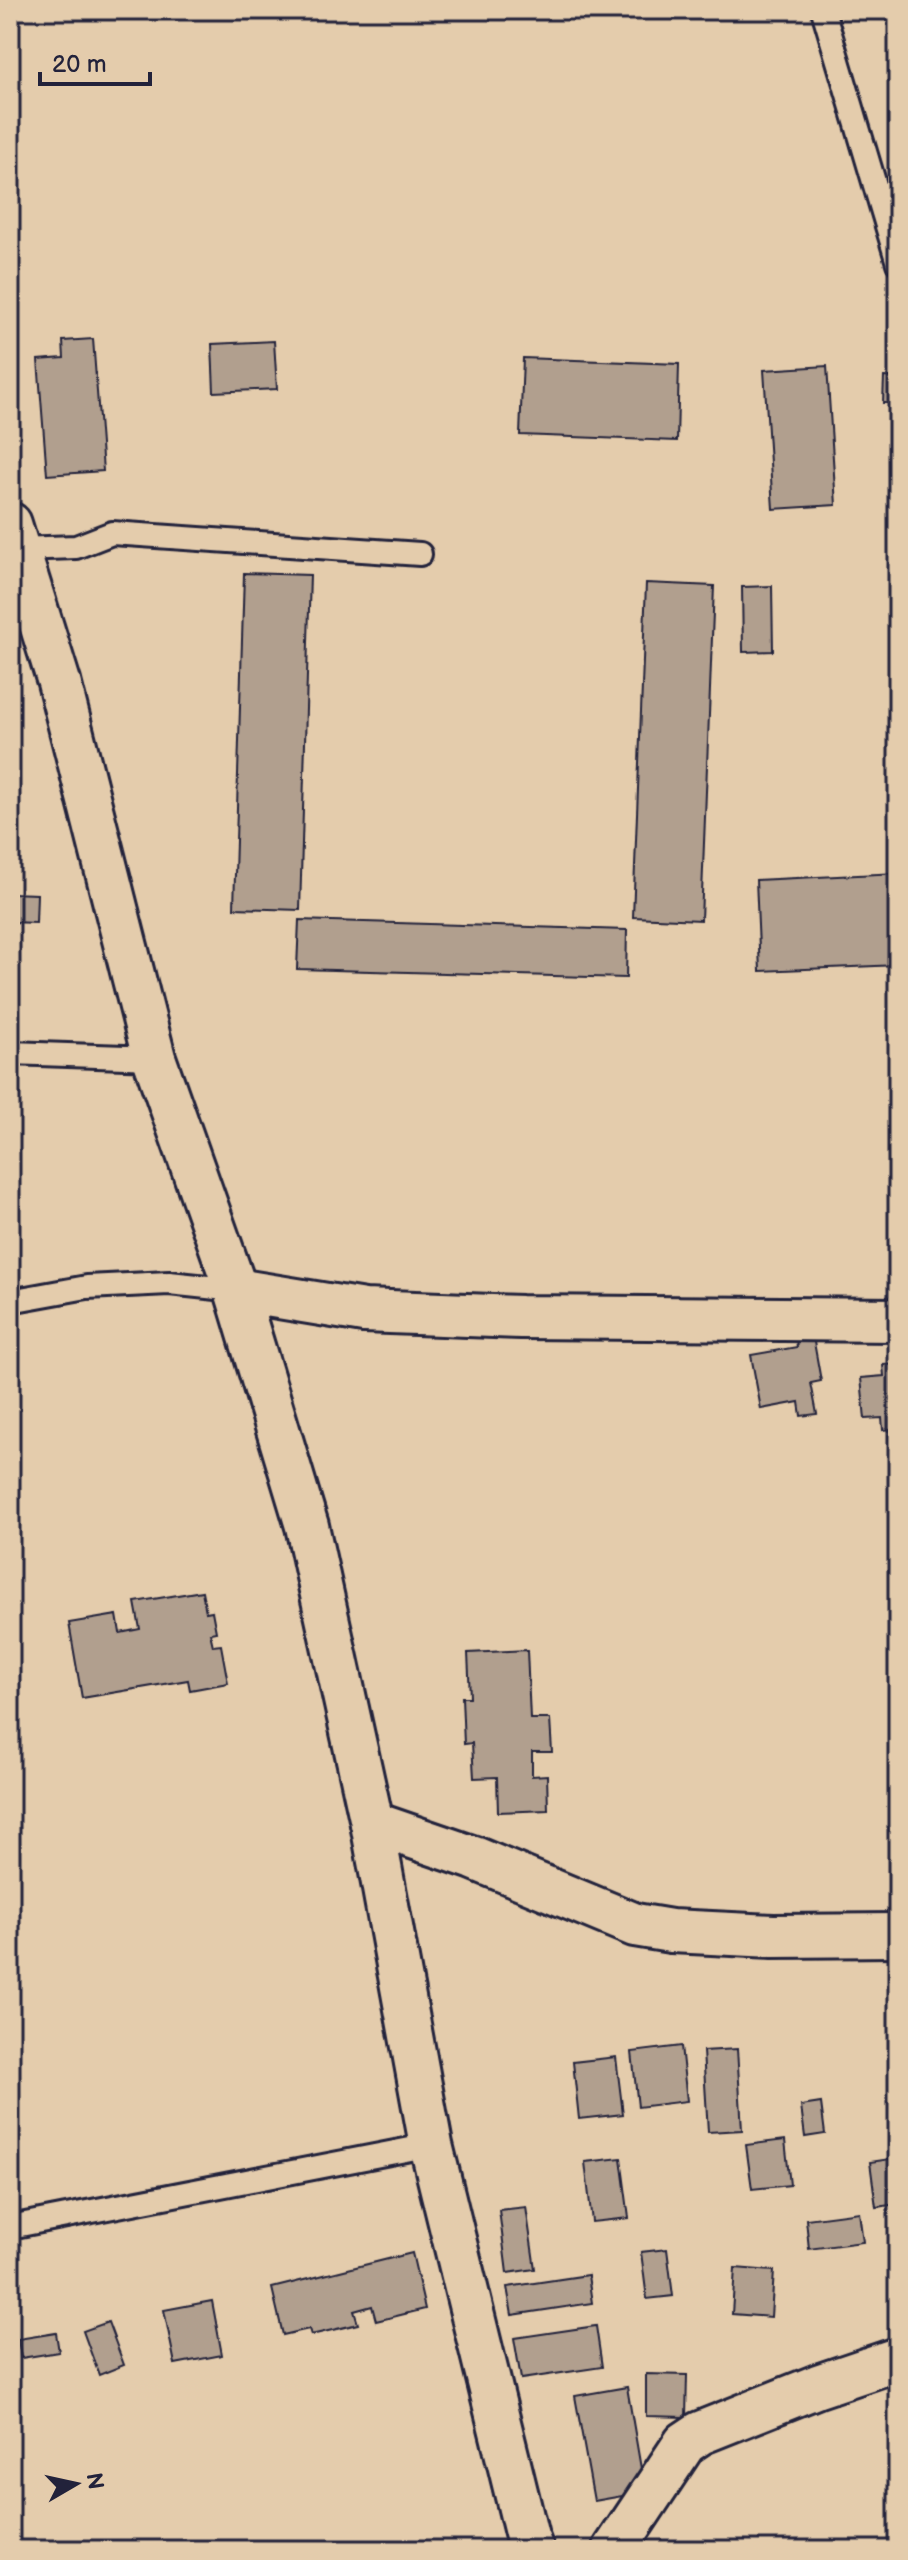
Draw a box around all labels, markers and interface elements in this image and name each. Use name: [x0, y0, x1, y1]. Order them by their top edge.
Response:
scale bar: [40, 36, 150, 86]
text: 20 m: [52, 50, 107, 79]
north arrow: [36, 2444, 116, 2524]
text: N: [80, 2471, 109, 2491]

